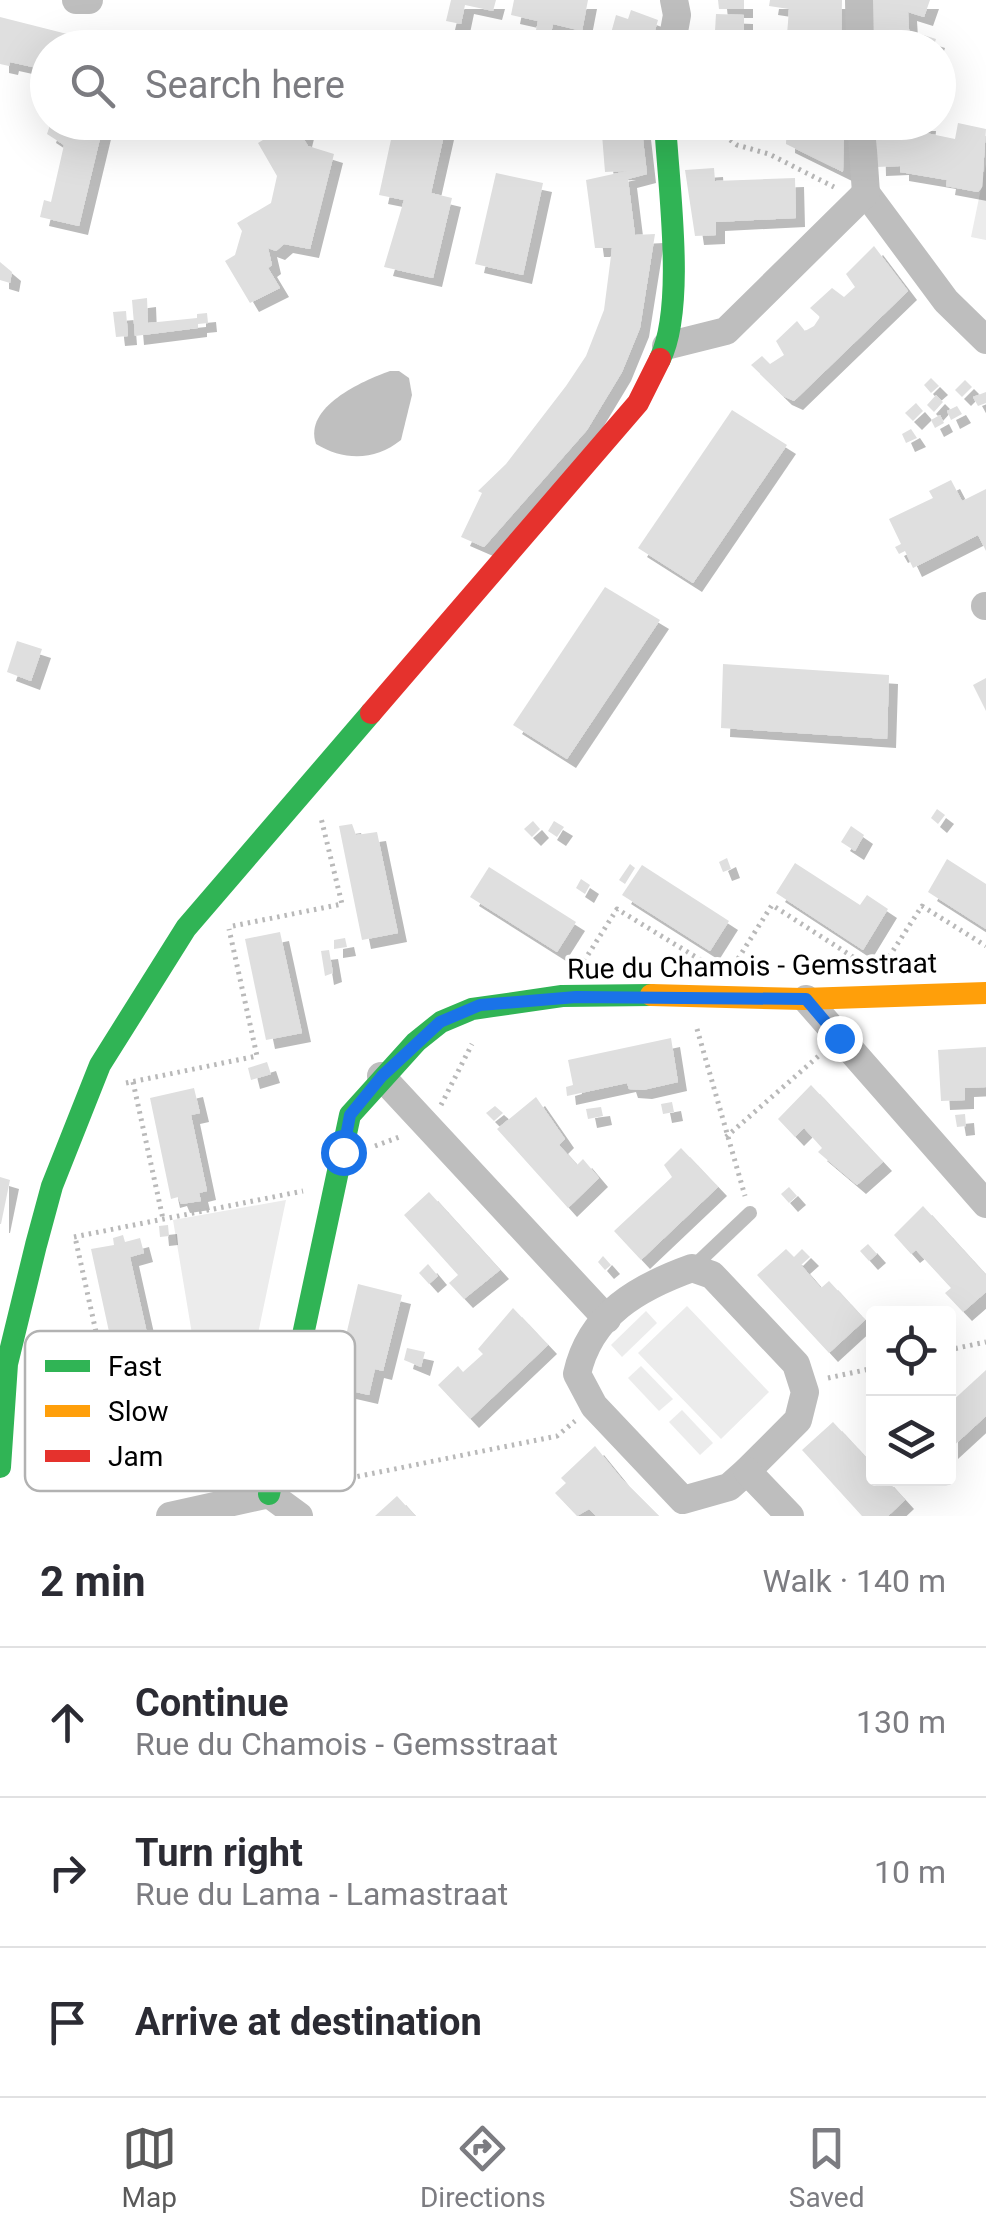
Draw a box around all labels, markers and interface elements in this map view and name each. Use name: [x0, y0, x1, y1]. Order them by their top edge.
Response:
search box: [30, 30, 956, 140]
icon: search: [65, 58, 120, 113]
text: Search here: [145, 63, 345, 107]
street label: Rue du Chamois - Gemsstraat: [567, 946, 937, 986]
route end: [817, 1016, 863, 1062]
route start: [321, 1130, 367, 1176]
map controls: [866, 1306, 956, 1486]
button: locate: [866, 1306, 956, 1396]
legend: [25, 1331, 355, 1491]
text: Fast: [108, 1350, 162, 1383]
text: Slow: [108, 1395, 168, 1428]
button: layers: [866, 1396, 956, 1486]
text: Jam: [108, 1440, 163, 1473]
text: 2 min: [40, 1557, 146, 1606]
text: Walk · 140 m: [763, 1562, 946, 1600]
text: Continue: [135, 1681, 289, 1725]
icon: ahead: [40, 1695, 95, 1750]
text: 130 m: [856, 1703, 946, 1741]
text: Rue du Chamois - Gemsstraat: [135, 1725, 558, 1763]
text: Turn right: [135, 1831, 303, 1875]
icon: right: [40, 1845, 95, 1900]
text: 10 m: [874, 1853, 946, 1891]
text: Rue du Lama - Lamastraat: [135, 1875, 508, 1913]
icon: arrive: [40, 1995, 95, 2050]
text: Arrive at destination: [135, 2000, 482, 2044]
tab: Map: [122, 2121, 177, 2214]
tab: Directions: [420, 2121, 546, 2214]
tab: Saved: [789, 2121, 864, 2214]

